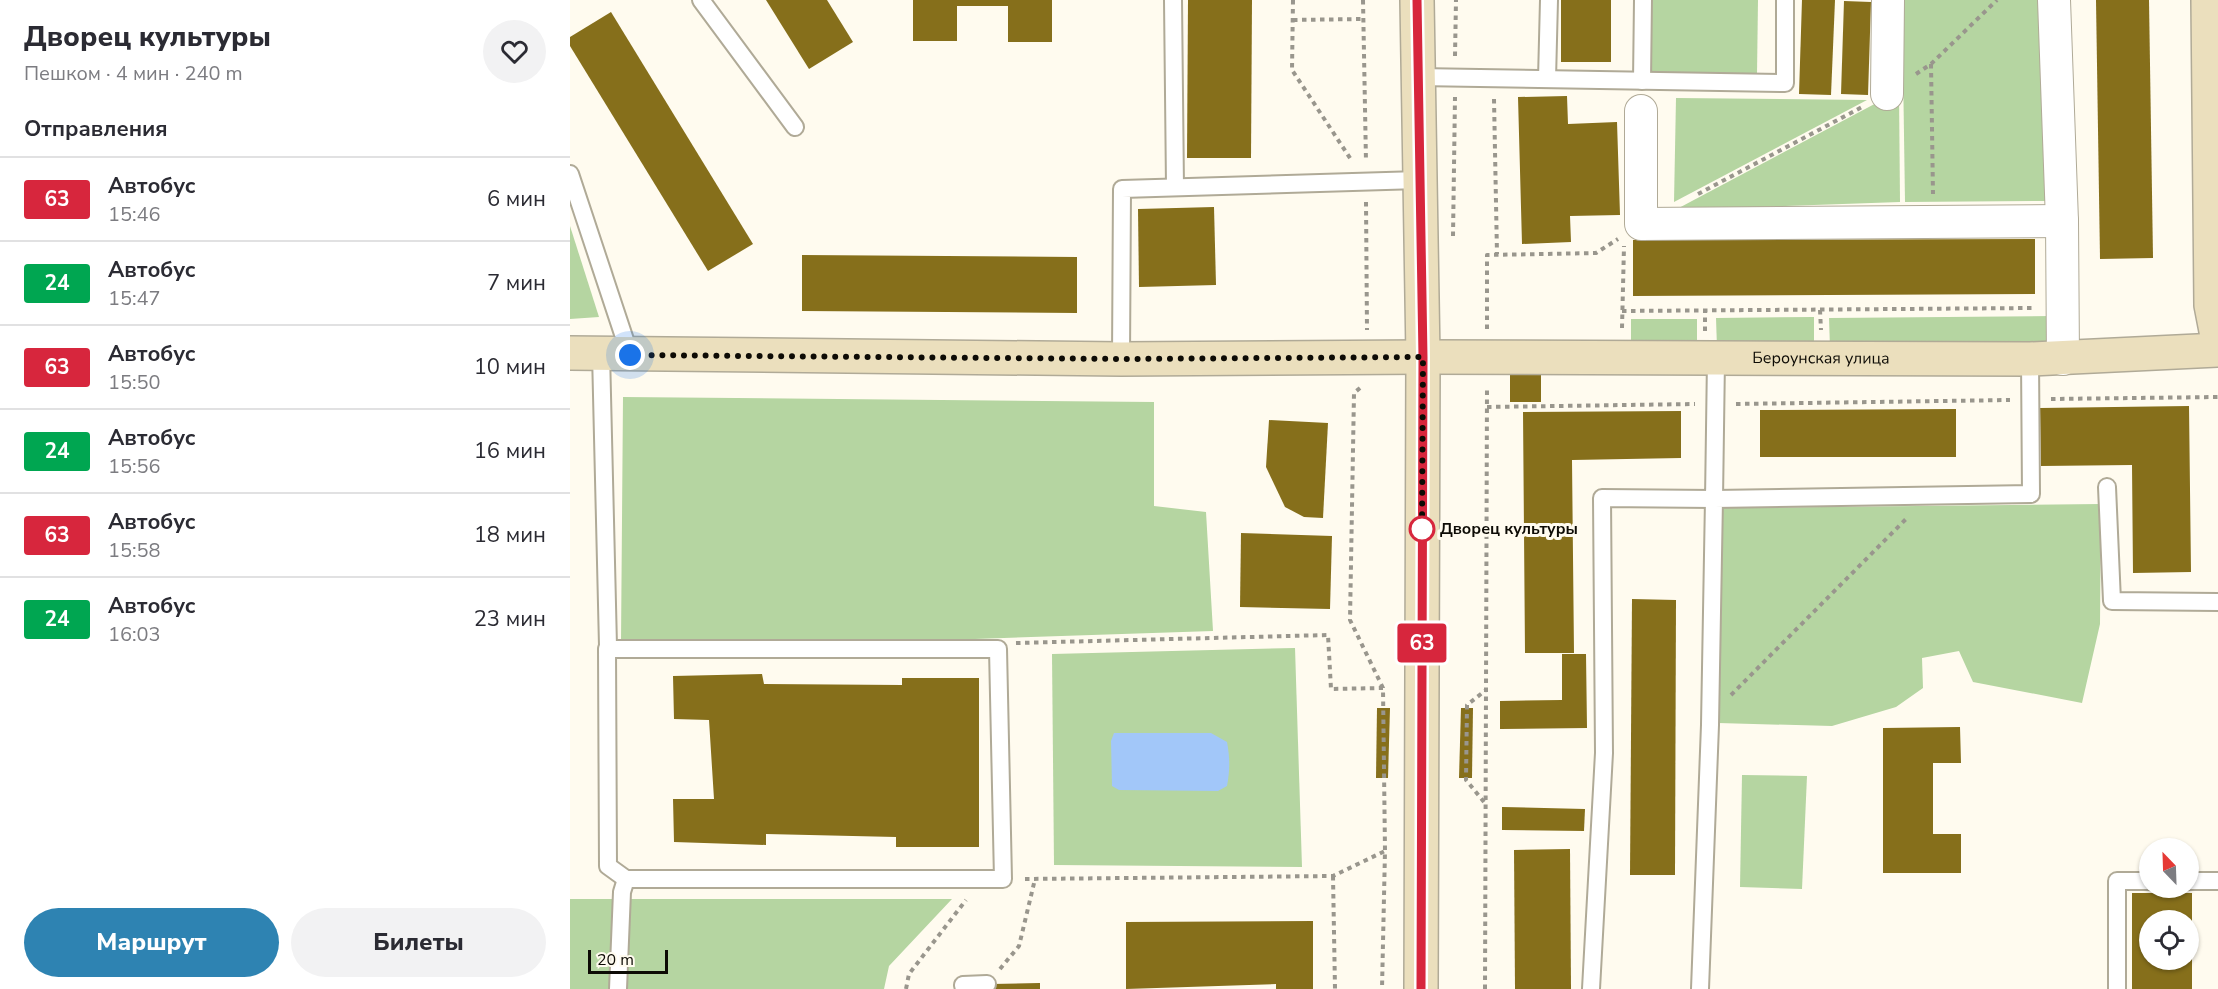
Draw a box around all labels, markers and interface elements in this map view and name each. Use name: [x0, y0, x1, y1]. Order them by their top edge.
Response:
text: Дворец культуры: [24, 18, 271, 56]
button: heart: [483, 20, 546, 83]
text: Пешком · 4 мин · 240 m: [24, 60, 243, 87]
text: Отправления: [24, 114, 168, 144]
text: Автобус: [108, 171, 196, 201]
text: 6 мин: [487, 184, 546, 214]
text: 63: [44, 185, 70, 213]
text: 15:46: [108, 201, 161, 228]
text: Автобус: [108, 255, 196, 285]
text: 7 мин: [487, 268, 546, 298]
text: 24: [44, 269, 70, 297]
text: 15:47: [108, 285, 161, 312]
text: Автобус: [108, 339, 196, 369]
your location: [615, 340, 645, 370]
street label: Бероунская улица: [1752, 347, 1890, 370]
text: 10 мин: [474, 352, 546, 382]
text: 63: [44, 353, 70, 381]
text: 15:50: [108, 369, 161, 396]
text: Автобус: [108, 423, 196, 453]
text: 16 мин: [474, 436, 546, 466]
text: 24: [44, 437, 70, 465]
text: 15:56: [108, 453, 161, 480]
text: Автобус: [108, 507, 196, 537]
marker: Дворец культуры: [1409, 516, 1435, 542]
place label: Дворец культуры: [1440, 518, 1578, 540]
text: 18 мин: [474, 520, 546, 550]
text: 63: [44, 521, 70, 549]
text: 15:58: [108, 537, 161, 564]
text: Автобус: [108, 591, 196, 621]
text: 23 мин: [474, 604, 546, 634]
text: 24: [44, 605, 70, 633]
text: 16:03: [108, 621, 161, 648]
line badge: 63: [1395, 624, 1449, 662]
text: 63: [1409, 629, 1435, 657]
north arrow: [2139, 838, 2199, 898]
map controls: [2139, 838, 2199, 970]
button: Маршрут: [24, 908, 279, 977]
button: Билеты: [291, 908, 546, 977]
button: locate: [2139, 910, 2199, 970]
scale bar: [588, 947, 668, 974]
text: 20 m: [597, 949, 634, 971]

